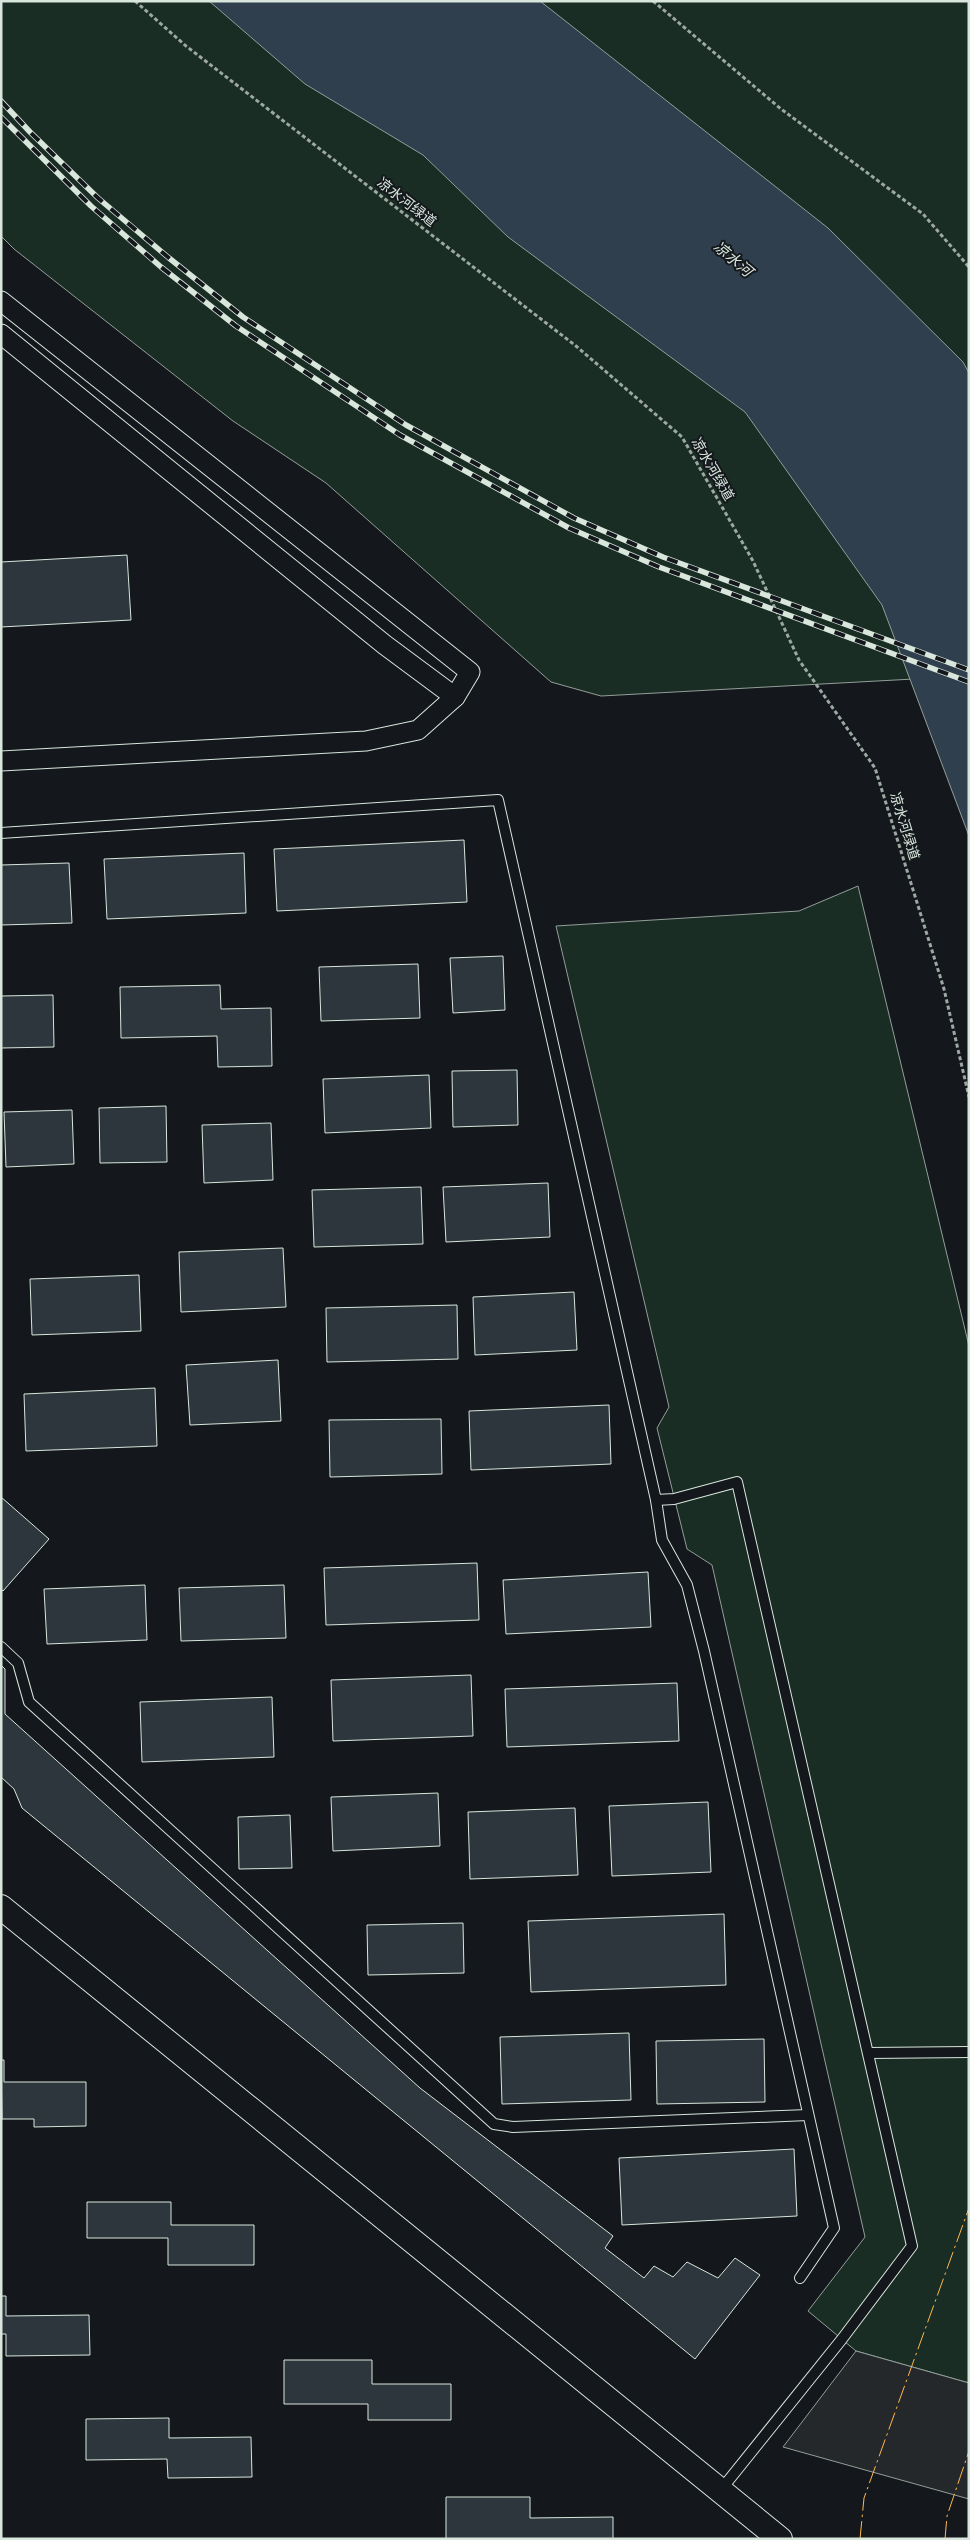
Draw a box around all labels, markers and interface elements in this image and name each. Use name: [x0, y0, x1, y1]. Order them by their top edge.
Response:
street label: 凉水河绿道: [374, 173, 440, 231]
water label: 凉水河: [710, 237, 759, 282]
street label: 凉水河绿道: [688, 434, 738, 504]
street label: 凉水河绿道: [886, 790, 924, 862]

